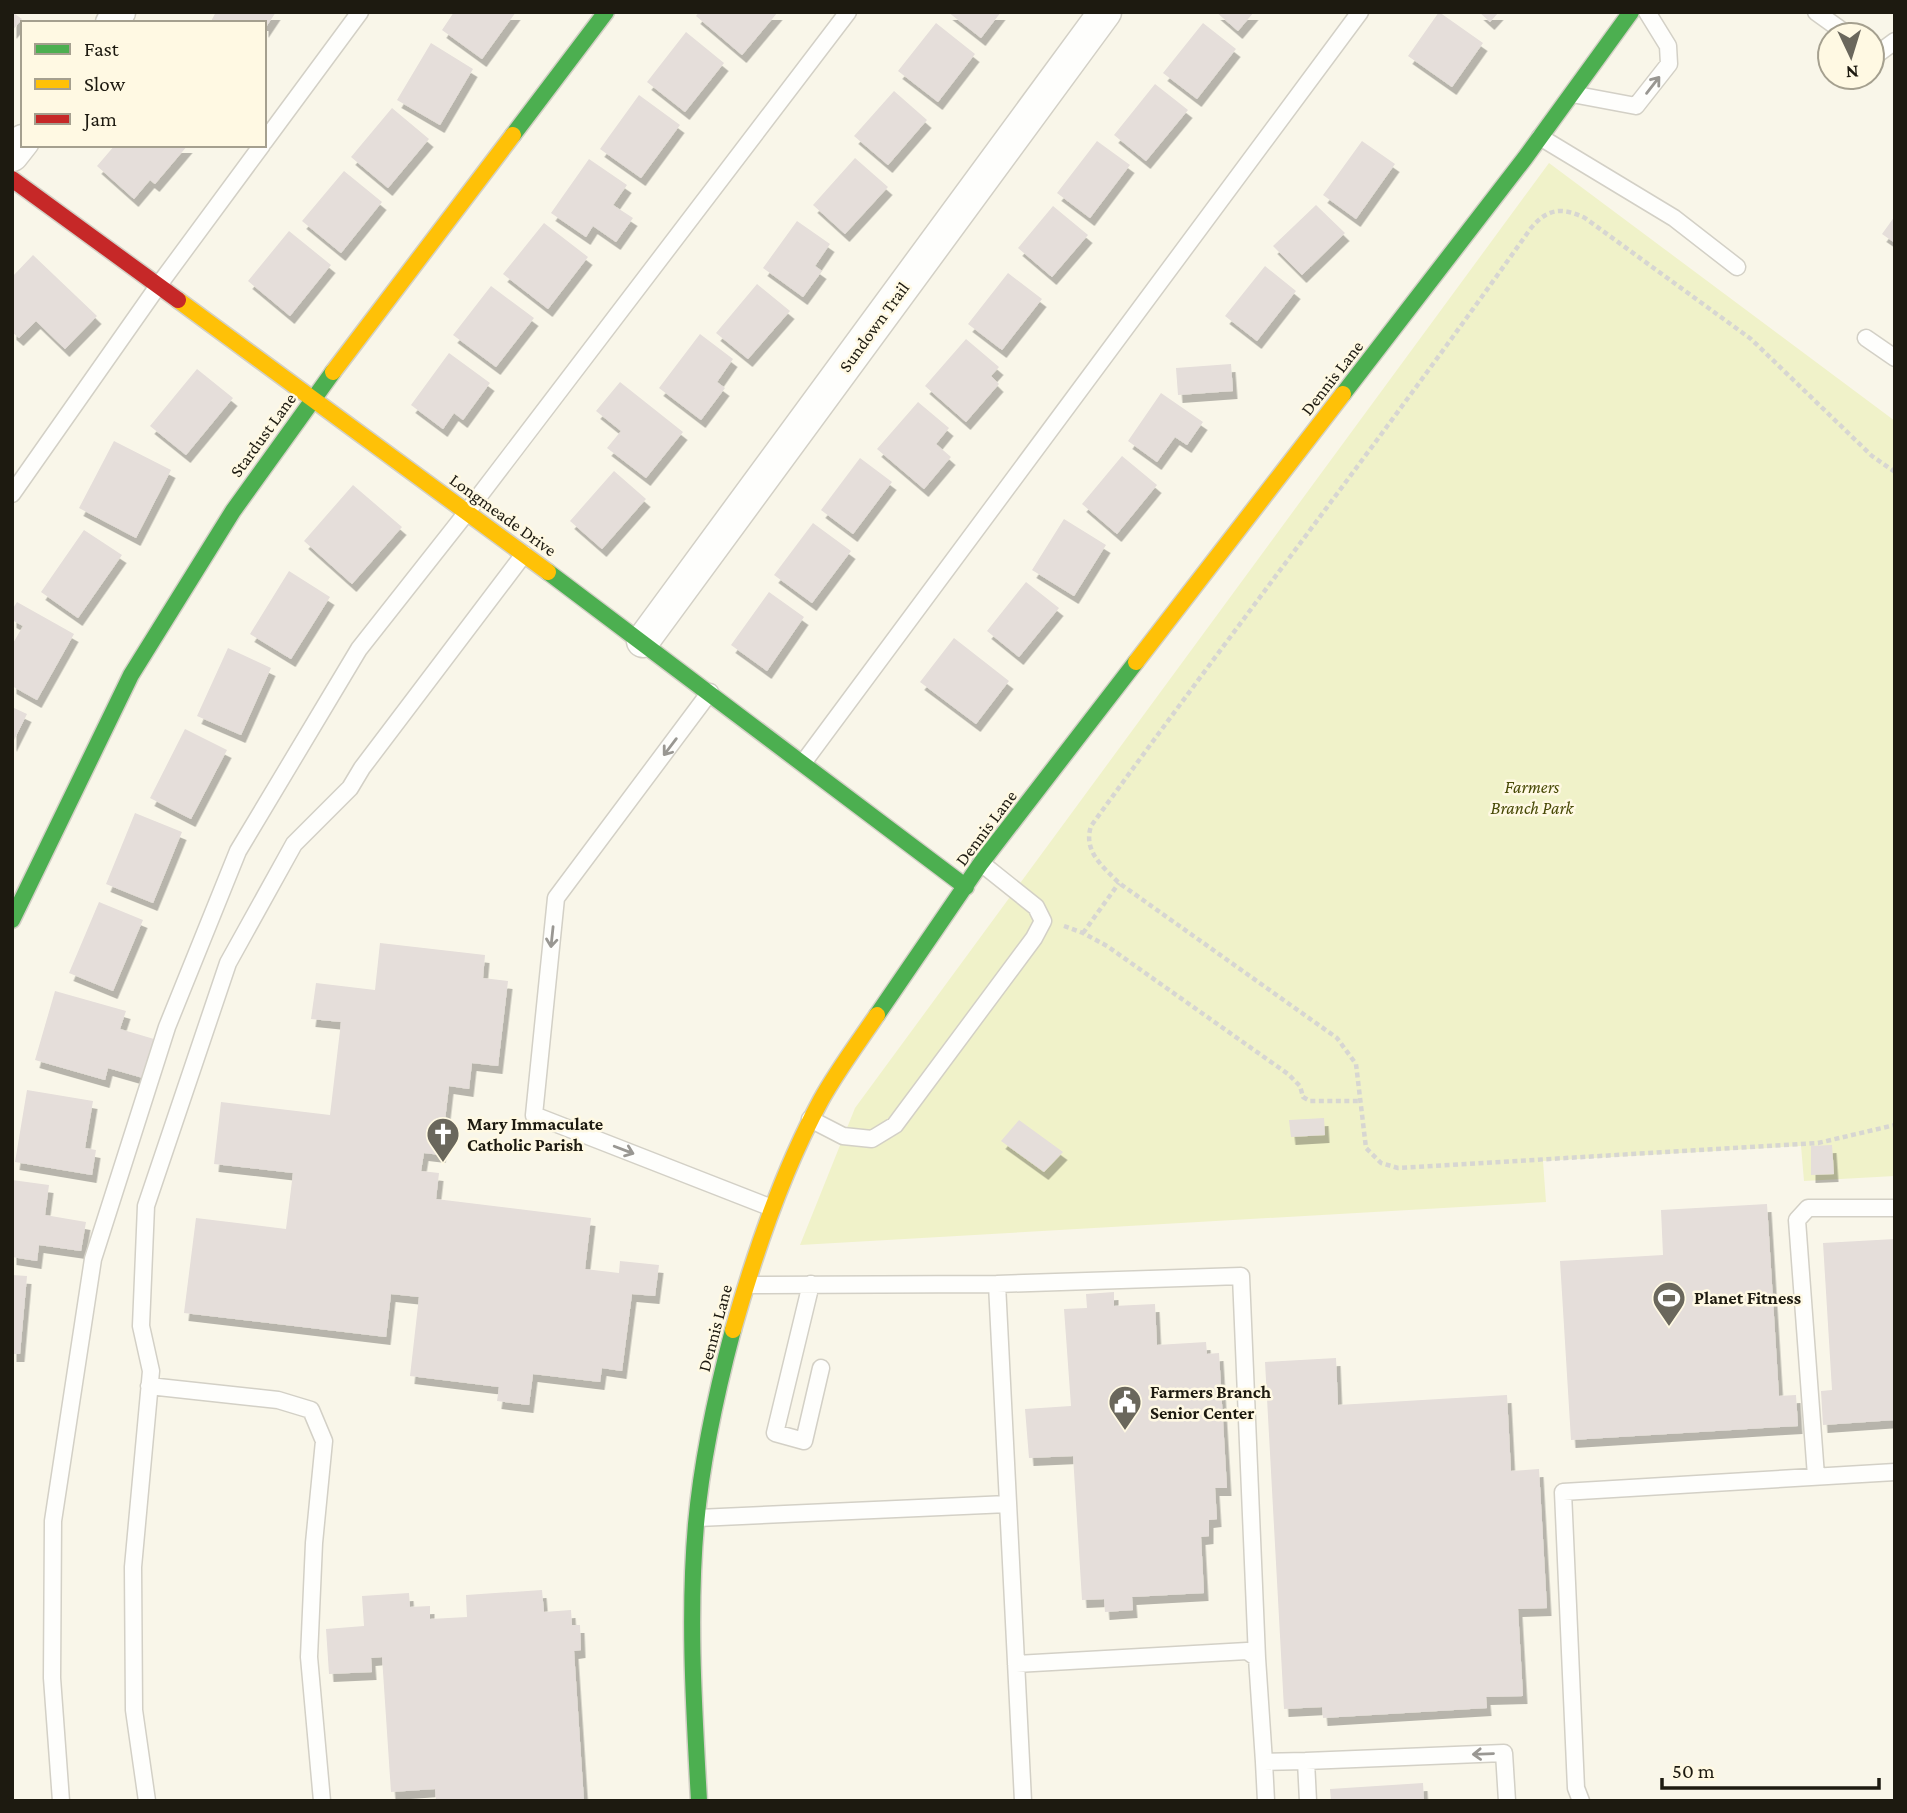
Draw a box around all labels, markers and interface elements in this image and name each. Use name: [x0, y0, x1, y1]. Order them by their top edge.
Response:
legend: [21, 21, 266, 147]
north arrow: [1816, 21, 1886, 91]
text: Fast: [84, 37, 120, 61]
text: N: [1845, 62, 1859, 83]
text: Slow: [84, 72, 126, 96]
one-way arrow: [1645, 76, 1660, 94]
text: Jam: [82, 107, 117, 131]
street label: Sundown Trail: [835, 278, 913, 376]
street label: Dennis Lane: [1297, 337, 1367, 419]
street label: Stardust Lane: [226, 389, 300, 481]
street label: Longmeade Drive: [446, 470, 560, 560]
one-way arrow: [662, 737, 677, 756]
park label: Farmers Branch Park: [1491, 777, 1575, 818]
street label: Dennis Lane: [951, 786, 1021, 870]
one-way arrow: [546, 925, 559, 947]
place label: Mary Immaculate Catholic Parish: [467, 1114, 603, 1155]
church icon: Mary Immaculate Catholic Parish: [424, 1115, 462, 1164]
one-way arrow: [613, 1145, 634, 1158]
sports icon: Planet Fitness: [1650, 1279, 1688, 1328]
street label: Dennis Lane: [694, 1282, 736, 1374]
place label: Planet Fitness: [1694, 1288, 1801, 1308]
place label: Farmers Branch Senior Center: [1150, 1382, 1272, 1423]
public building icon: Farmers Branch Senior Center: [1106, 1383, 1144, 1432]
scale bar: [1662, 1746, 1879, 1790]
one-way arrow: [1472, 1748, 1495, 1761]
text: 50 m: [1672, 1759, 1715, 1783]

